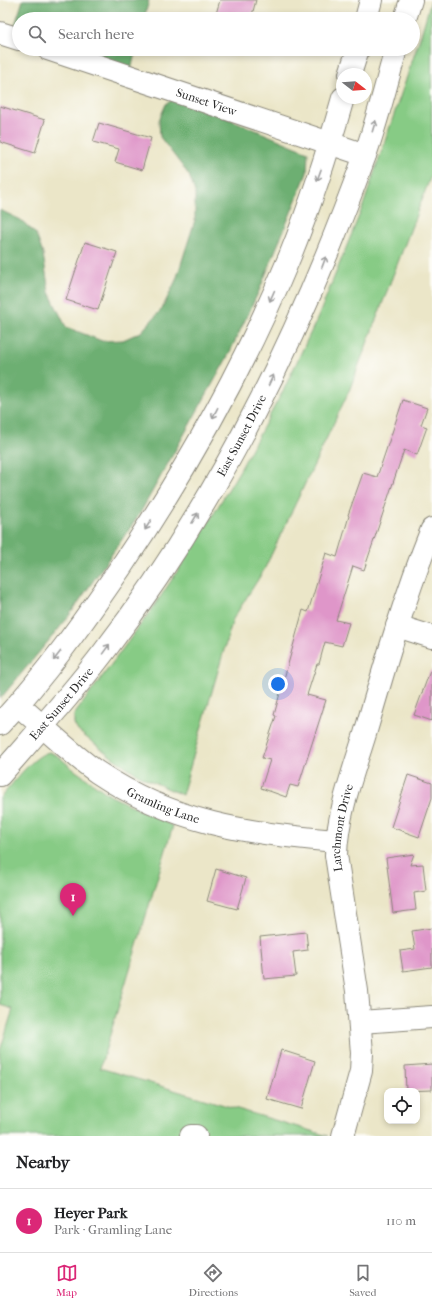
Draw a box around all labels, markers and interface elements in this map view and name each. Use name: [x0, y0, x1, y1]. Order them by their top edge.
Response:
search box: [12, 12, 420, 56]
icon: search: [26, 23, 48, 45]
text: Search here: [58, 25, 134, 43]
north arrow: [336, 68, 372, 104]
street label: Sunset View: [174, 85, 240, 119]
one-way arrow: [370, 120, 378, 133]
one-way arrow: [314, 169, 322, 181]
one-way arrow: [321, 256, 328, 268]
one-way arrow: [267, 290, 275, 302]
one-way arrow: [268, 375, 275, 387]
street label: East Sunset Drive: [214, 392, 269, 479]
one-way arrow: [210, 407, 218, 419]
one-way arrow: [192, 512, 200, 524]
one-way arrow: [144, 519, 152, 531]
one-way arrow: [102, 644, 111, 655]
one-way arrow: [52, 650, 61, 661]
street label: East Sunset Drive: [27, 665, 96, 743]
your location: [268, 674, 288, 694]
street label: Larchmont Drive: [329, 782, 356, 873]
street label: Gramling Lane: [124, 784, 201, 826]
pin: 1: [60, 883, 86, 916]
map controls: [384, 1088, 420, 1124]
button: locate: [384, 1088, 420, 1124]
text: Nearby: [16, 1152, 70, 1172]
text: Heyer Park: [54, 1204, 127, 1222]
text: 1: [27, 1213, 31, 1228]
text: 110 m: [386, 1213, 416, 1228]
text: Park · Gramling Lane: [54, 1222, 172, 1237]
tab: Map: [56, 1262, 78, 1299]
tab: Directions: [189, 1262, 238, 1299]
tab: Saved: [349, 1262, 376, 1299]

